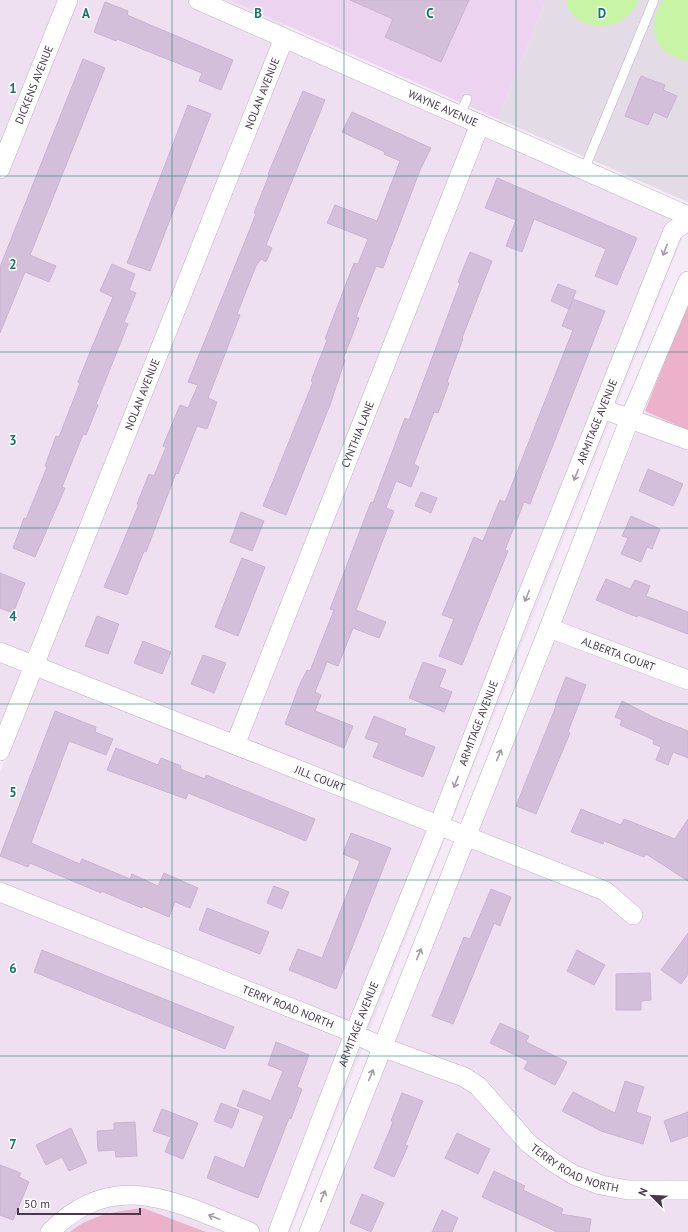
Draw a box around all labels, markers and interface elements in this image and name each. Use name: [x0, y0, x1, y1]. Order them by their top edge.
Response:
text: A: [82, 5, 90, 22]
text: B: [254, 5, 262, 22]
text: C: [426, 5, 434, 22]
text: D: [598, 5, 606, 22]
street label: DICKENS AVENUE: [12, 43, 56, 126]
street label: NOLAN AVENUE: [241, 55, 283, 131]
text: 1: [9, 80, 17, 97]
street label: WAYNE AVENUE: [406, 87, 481, 130]
one-way arrow: [661, 244, 668, 256]
text: 2: [9, 256, 17, 273]
street label: NOLAN AVENUE: [122, 356, 163, 432]
street label: ARMITAGE AVENUE: [574, 377, 620, 466]
street label: CYNTHIA LANE: [338, 399, 377, 470]
text: 3: [9, 432, 17, 449]
one-way arrow: [572, 469, 579, 481]
one-way arrow: [523, 589, 531, 601]
text: 4: [9, 608, 17, 625]
street label: ALBERTA COURT: [580, 634, 657, 674]
street label: ARMITAGE AVENUE: [455, 678, 501, 768]
one-way arrow: [495, 750, 503, 762]
street label: JILL COURT: [292, 762, 347, 795]
one-way arrow: [451, 776, 459, 788]
text: 5: [9, 784, 17, 801]
one-way arrow: [416, 949, 423, 961]
text: 6: [9, 960, 17, 977]
street label: ARMITAGE AVENUE: [335, 979, 382, 1068]
street label: TERRY ROAD NORTH: [240, 982, 336, 1031]
one-way arrow: [367, 1069, 375, 1081]
text: 7: [9, 1136, 17, 1153]
street label: TERRY ROAD NORTH: [528, 1141, 620, 1195]
north arrow: [632, 1176, 672, 1216]
text: N: [635, 1186, 651, 1198]
scale bar: [18, 1190, 140, 1216]
one-way arrow: [320, 1190, 327, 1202]
text: 50 m: [24, 1196, 50, 1211]
one-way arrow: [208, 1213, 220, 1221]

